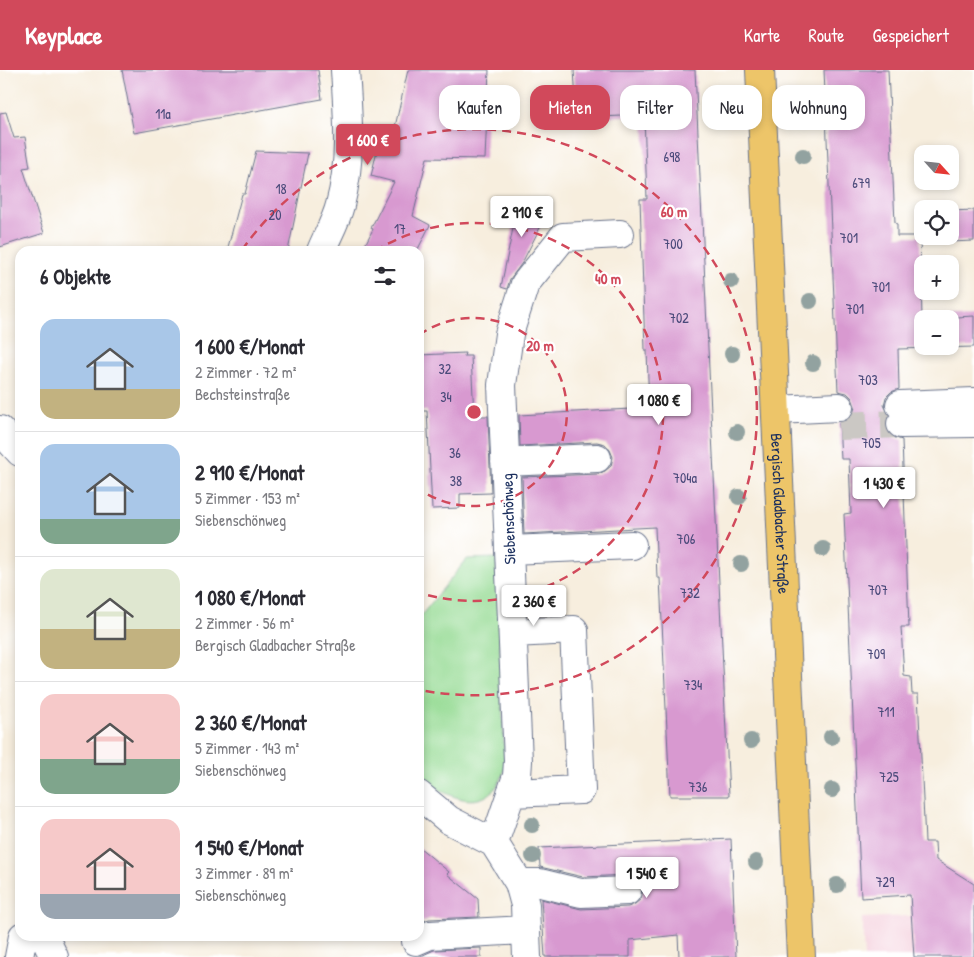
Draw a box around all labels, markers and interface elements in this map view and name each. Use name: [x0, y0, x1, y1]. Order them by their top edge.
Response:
text: Keyplace: [25, 19, 102, 51]
text: Karte: [744, 23, 781, 48]
text: Route: [809, 23, 845, 48]
text: Gespeichert: [873, 23, 949, 48]
chip: Kaufen: [439, 85, 520, 130]
chip: Mieten: [530, 85, 610, 130]
chip: Filter: [620, 85, 692, 130]
chip: Neu: [702, 85, 762, 130]
chip: Wohnung: [772, 85, 865, 130]
house number: 11a: [155, 104, 171, 123]
pin: 1 600 €: [322, 124, 414, 166]
text: 1 600 €: [347, 129, 389, 151]
north arrow: [914, 145, 959, 190]
map controls: [914, 145, 959, 355]
house number: 698: [664, 147, 680, 166]
house number: 679: [852, 173, 870, 192]
house number: 18: [275, 179, 287, 198]
pin: 2 910 €: [476, 196, 568, 238]
button: locate: [914, 200, 959, 245]
text: 2 910 €: [501, 201, 543, 223]
text: 60 m: [661, 201, 687, 222]
house number: 20: [269, 205, 281, 224]
house number: 17: [394, 219, 406, 238]
house number: 701: [840, 228, 858, 247]
house number: 700: [663, 234, 683, 253]
button: +: [914, 255, 959, 300]
text: 6 Objekte: [40, 262, 111, 291]
icon: filters: [371, 262, 399, 290]
text: 40 m: [595, 268, 621, 289]
house number: 701: [872, 277, 890, 296]
house number: 701: [846, 299, 864, 318]
house number: 702: [669, 308, 689, 327]
button: −: [914, 310, 959, 355]
text: 1 600 €/Monat: [195, 332, 304, 361]
text: 20 m: [526, 335, 554, 356]
icon: home: [80, 339, 140, 399]
house number: 32: [439, 359, 452, 378]
text: 2 Zimmer · 72 m²: [195, 361, 296, 383]
house number: 703: [858, 370, 878, 389]
text: Bechsteinstraße: [195, 383, 290, 405]
pin: 1 080 €: [613, 384, 705, 426]
house number: 34: [440, 387, 452, 406]
text: 1 080 €: [638, 389, 680, 411]
centre of rings: [465, 403, 483, 421]
street label: Bergisch Gladbacher Straße: [766, 433, 795, 595]
house number: 705: [861, 433, 881, 452]
house number: 36: [449, 443, 461, 462]
text: 2 910 €/Monat: [195, 458, 304, 487]
icon: home: [80, 464, 140, 524]
pin: 1 430 €: [838, 466, 930, 509]
house number: 704a: [673, 468, 697, 487]
house number: 38: [450, 471, 462, 490]
text: 1 430 €: [863, 472, 905, 494]
street label: Siebenschönweg: [495, 473, 521, 565]
text: 5 Zimmer · 153 m²: [195, 487, 300, 509]
text: Siebenschönweg: [195, 509, 286, 531]
house number: 706: [677, 529, 696, 548]
house number: 707: [868, 580, 888, 599]
text: 1 080 €/Monat: [195, 583, 305, 612]
house number: 732: [680, 583, 700, 602]
pin: 2 360 €: [488, 584, 580, 627]
icon: home: [80, 589, 140, 649]
text: 2 360 €: [512, 590, 556, 612]
text: 2 Zimmer · 56 m²: [195, 612, 294, 634]
text: Bergisch Gladbacher Straße: [195, 634, 356, 656]
house number: 709: [867, 644, 885, 663]
house number: 734: [684, 675, 702, 694]
house number: 711: [877, 702, 895, 721]
text: 2 360 €/Monat: [195, 708, 307, 737]
icon: home: [80, 714, 140, 774]
text: 5 Zimmer · 143 m²: [195, 737, 299, 759]
text: Siebenschönweg: [195, 759, 286, 781]
house number: 725: [879, 767, 899, 786]
house number: 736: [689, 777, 708, 796]
text: 1 540 €/Monat: [195, 833, 303, 862]
icon: home: [80, 839, 140, 899]
pin: 1 540 €: [601, 856, 693, 899]
text: 3 Zimmer · 89 m²: [195, 862, 293, 884]
text: 1 540 €: [627, 862, 667, 884]
house number: 729: [876, 872, 894, 891]
text: Siebenschönweg: [195, 884, 286, 906]

